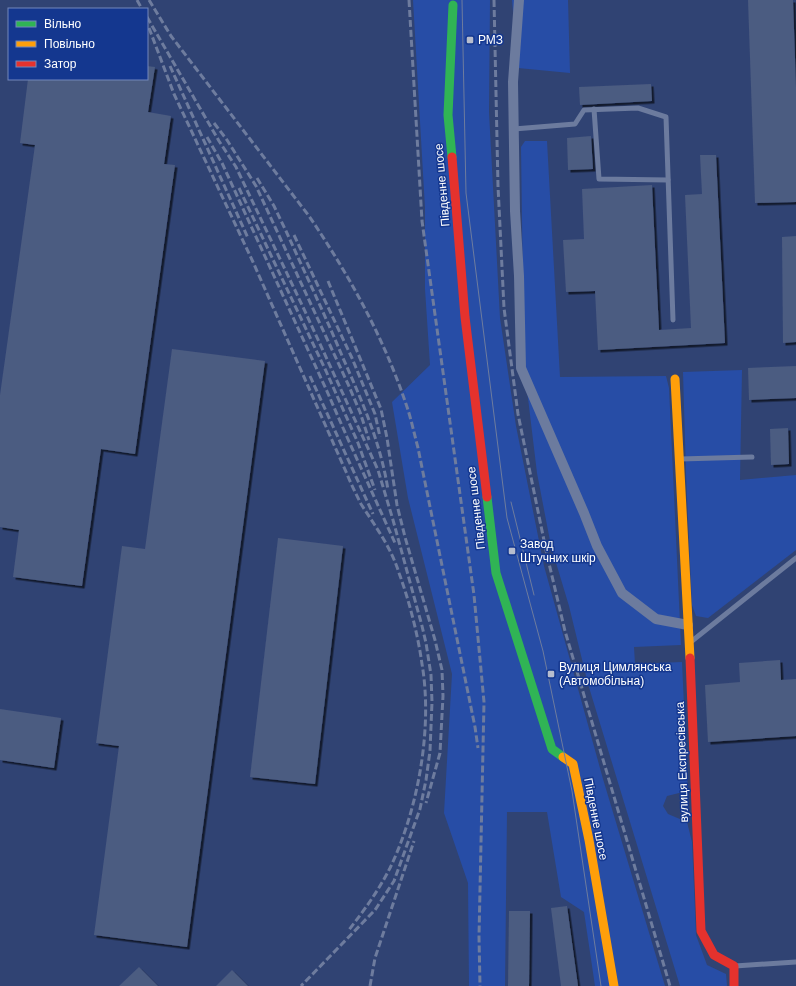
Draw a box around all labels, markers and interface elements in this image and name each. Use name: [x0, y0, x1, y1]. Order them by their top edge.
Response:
legend: [8, 8, 148, 80]
text: Вільно: [44, 17, 82, 31]
place label: РМЗ: [478, 33, 503, 47]
marker: РМЗ: [465, 35, 475, 45]
text: Повільно: [44, 37, 95, 51]
text: Затор: [44, 57, 77, 71]
street label: Південне шосе: [431, 143, 453, 227]
street label: Південне шосе: [464, 465, 488, 550]
place label: Завод Штучних шкір: [520, 537, 596, 565]
marker: Завод Штучних шкір: [507, 546, 517, 556]
place label: Вулиця Цимлянська (Автомобільна): [559, 660, 672, 688]
marker: Вулиця Цимлянська (Автомобільна): [546, 669, 556, 679]
street label: вулиця Експресівська: [673, 701, 691, 823]
street label: Південне шосе: [581, 777, 611, 862]

